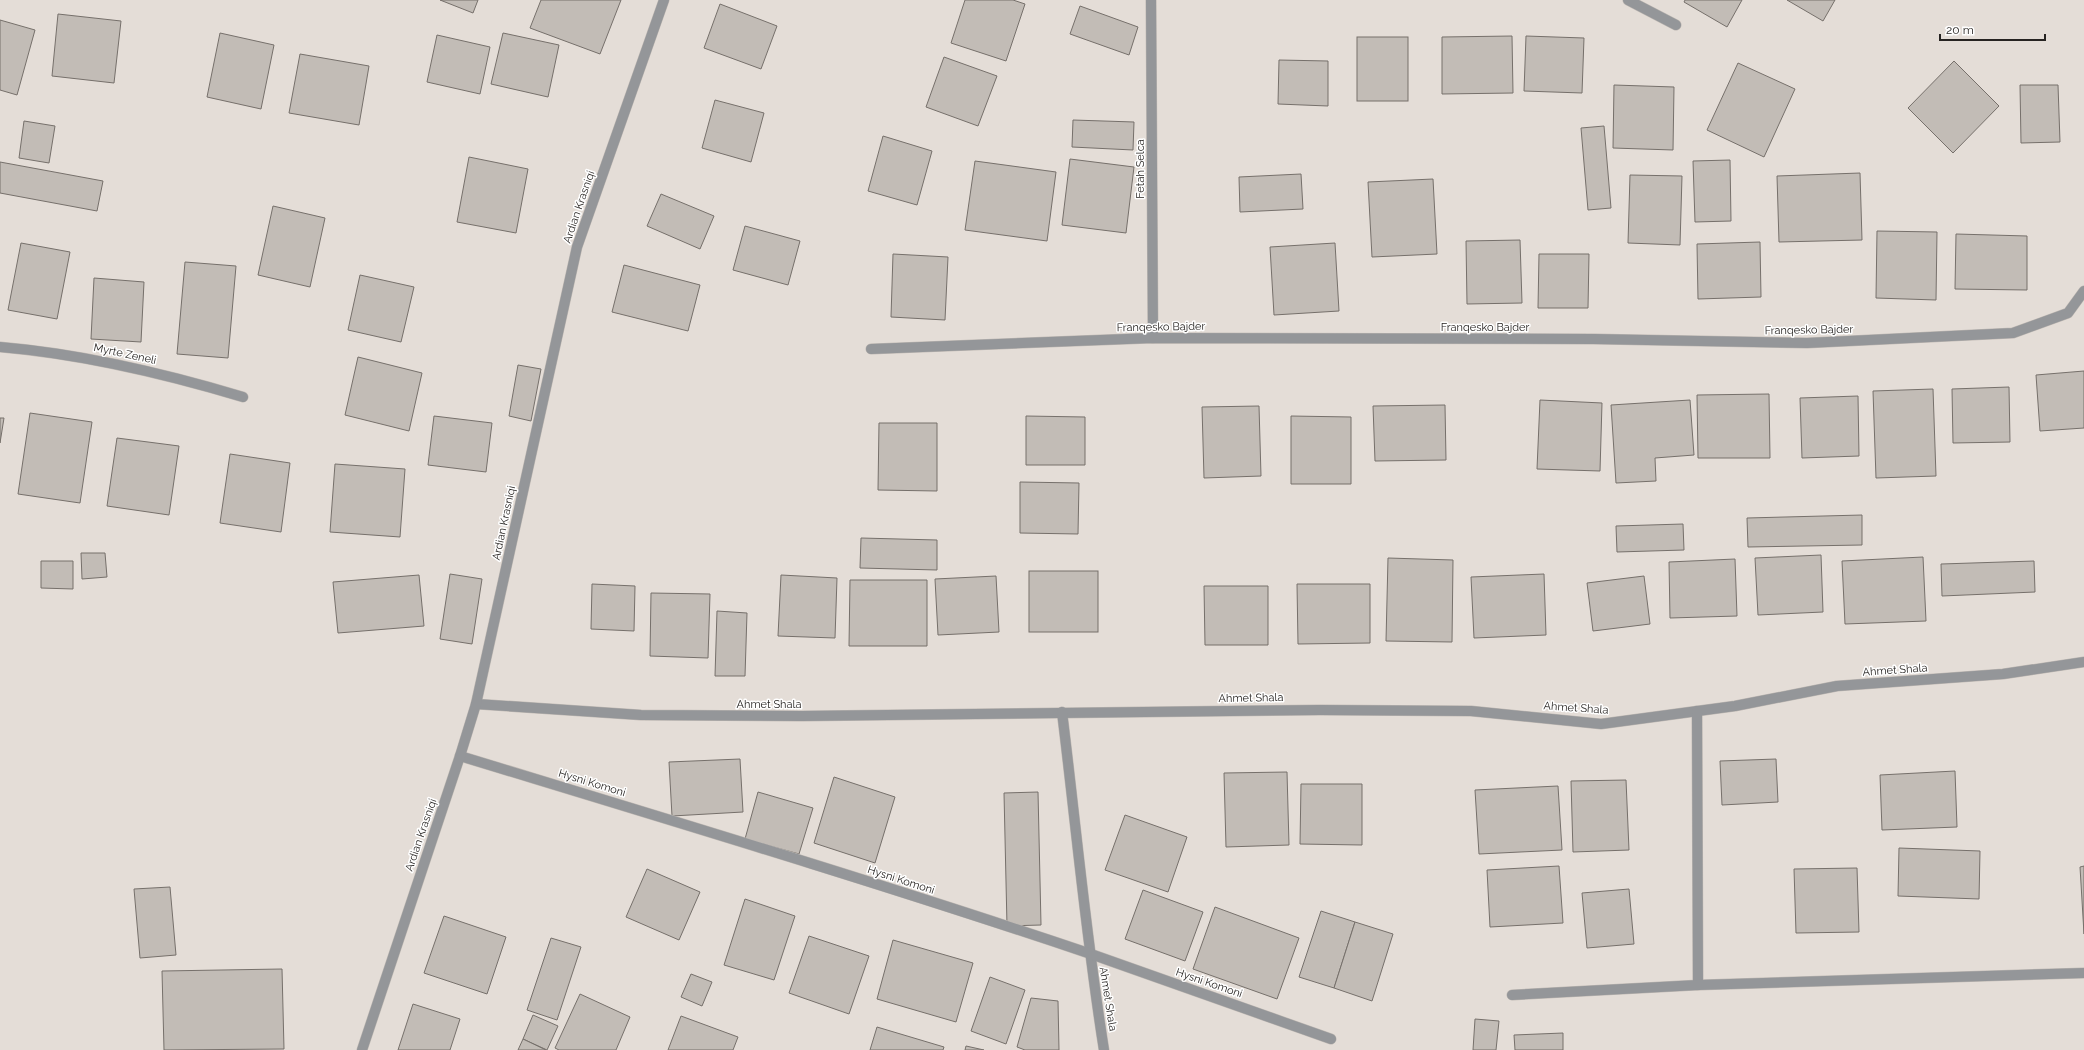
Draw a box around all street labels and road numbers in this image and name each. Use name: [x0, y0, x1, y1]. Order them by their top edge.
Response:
street label: Fetah Selca: [1134, 139, 1147, 199]
street label: Ardian Krasniqi: [561, 169, 597, 245]
street label: Franqesko Bajder: [1117, 320, 1206, 334]
street label: Franqesko Bajder: [1441, 321, 1529, 334]
street label: Franqesko Bajder: [1765, 323, 1854, 337]
street label: Myrte Zeneli: [92, 341, 158, 367]
street label: Ardian Krasniqi: [490, 485, 518, 561]
street label: Ahmet Shala: [1862, 661, 1928, 679]
street label: Ahmet Shala: [1218, 691, 1284, 705]
street label: Ahmet Shala: [737, 698, 801, 711]
street label: Ahmet Shala: [1543, 699, 1609, 717]
street label: Hysni Komoni: [557, 767, 627, 799]
street label: Ardian Krasniqi: [403, 797, 439, 873]
street label: Hysni Komoni: [866, 863, 936, 897]
street label: Ahmet Shala: [1097, 966, 1119, 1032]
street label: Hysni Komoni: [1174, 966, 1244, 1000]

